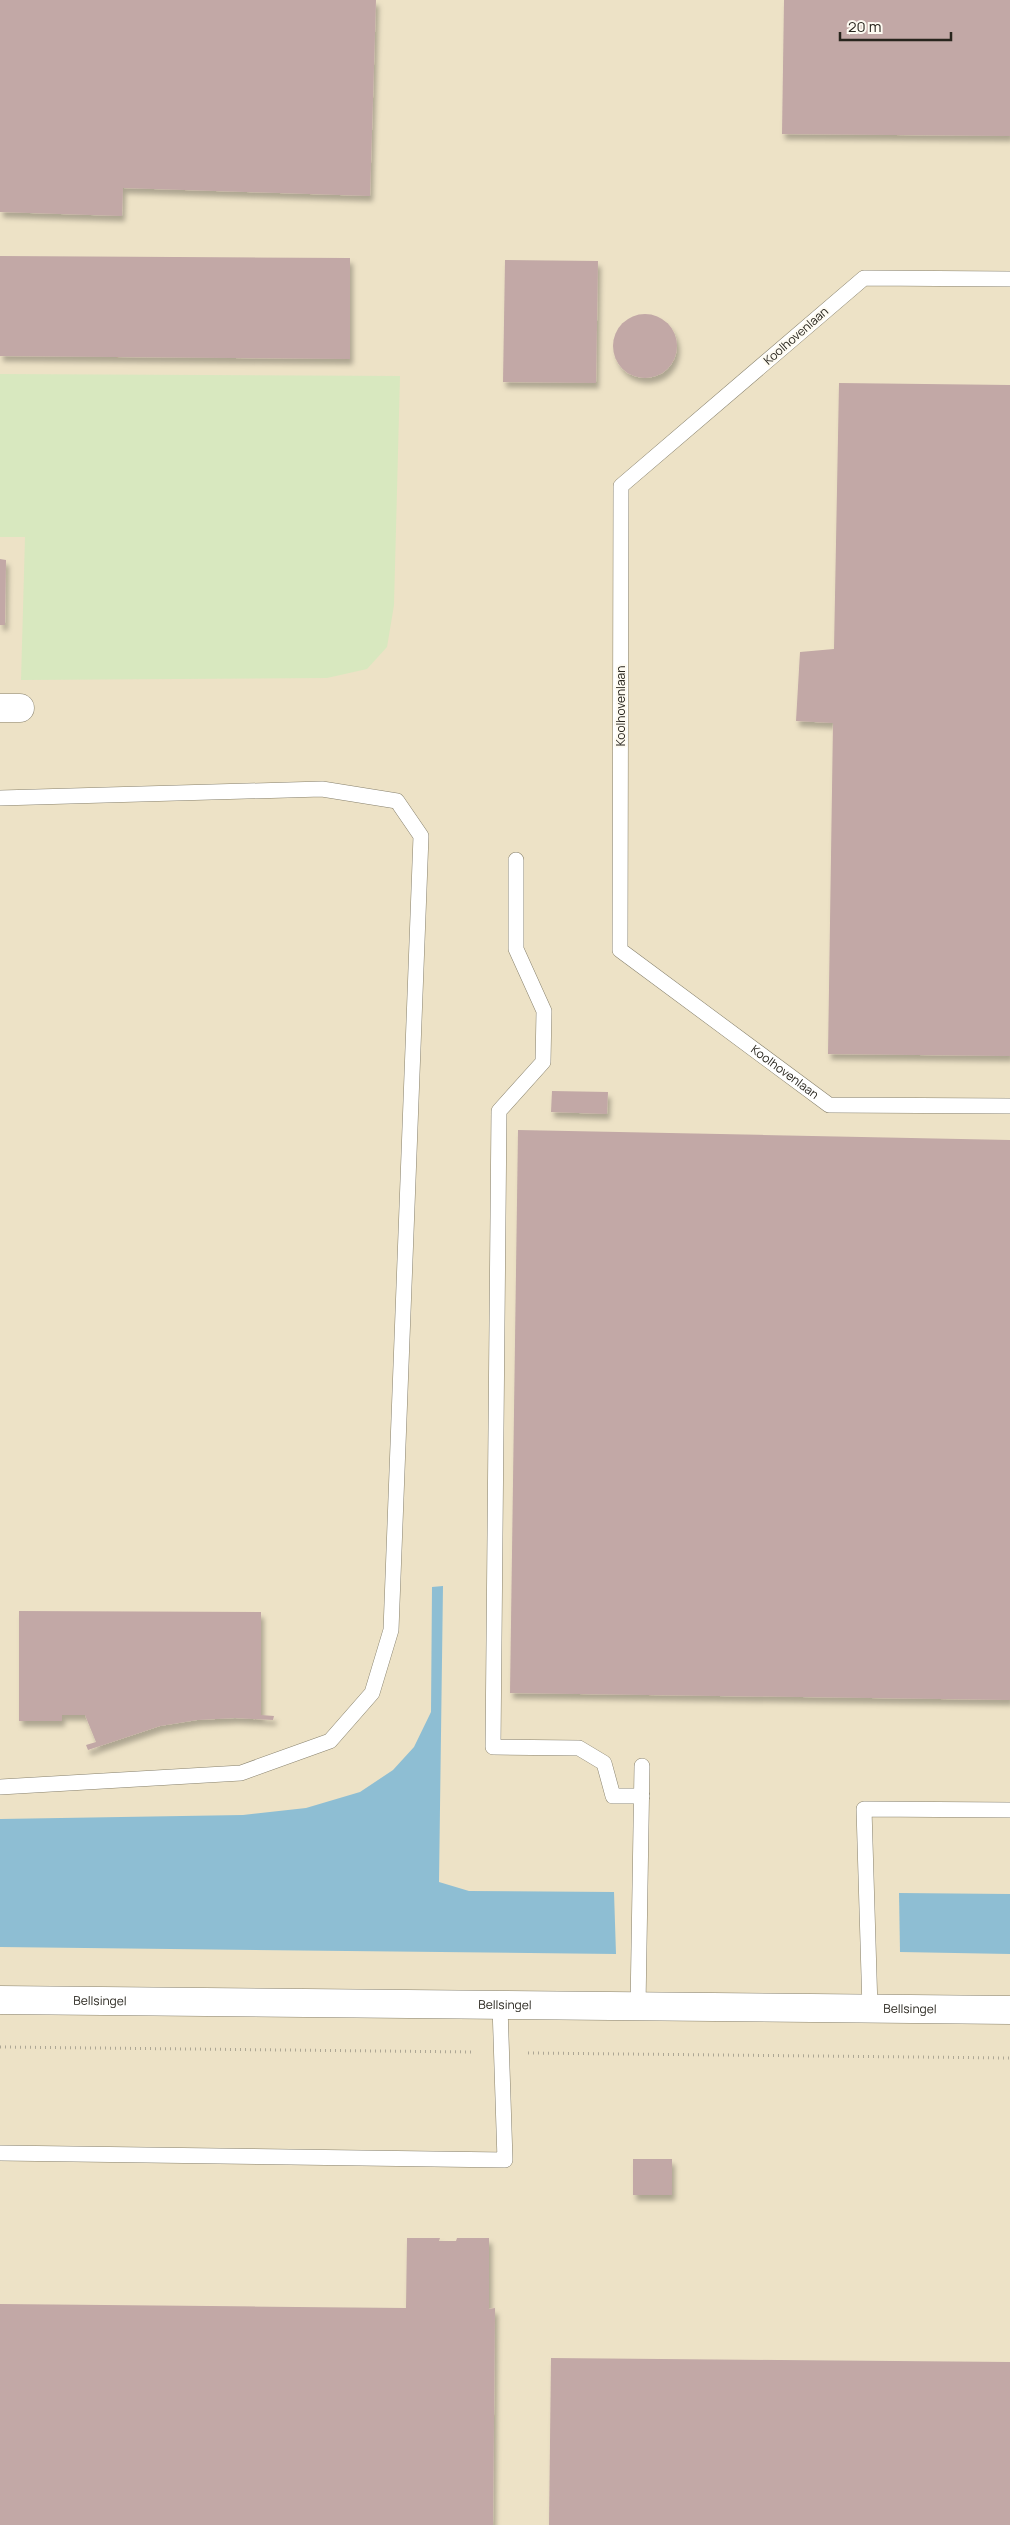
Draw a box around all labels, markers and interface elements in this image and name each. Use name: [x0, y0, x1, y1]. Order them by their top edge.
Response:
scale bar: [840, 10, 951, 42]
text: 20 m: [848, 16, 881, 37]
street label: Koolhovenlaan: [760, 303, 832, 369]
street label: Koolhovenlaan: [612, 666, 629, 746]
street label: Koolhovenlaan: [748, 1041, 823, 1103]
street label: Bellsingel: [73, 1992, 127, 2009]
street label: Bellsingel: [478, 1996, 532, 2013]
street label: Bellsingel: [883, 2000, 937, 2017]

